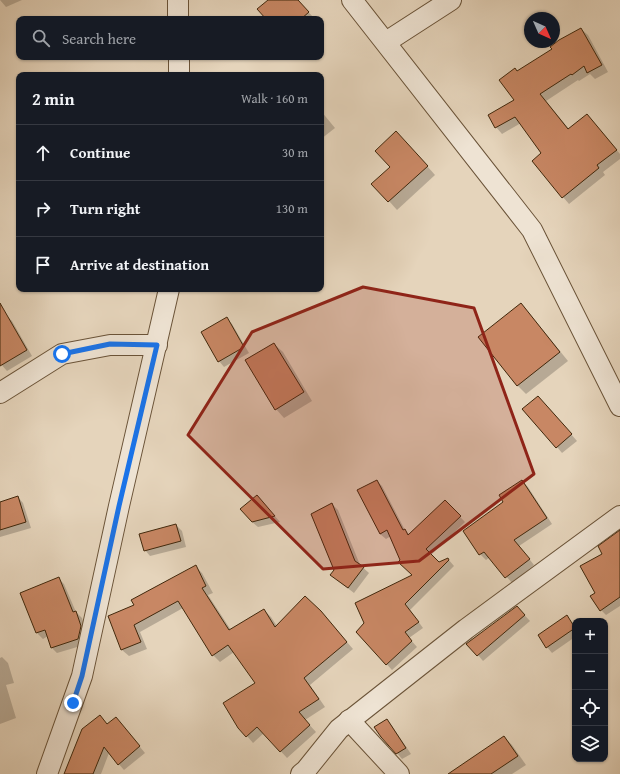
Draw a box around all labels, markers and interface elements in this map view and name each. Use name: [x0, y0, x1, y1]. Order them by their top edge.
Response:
north arrow: [524, 12, 560, 48]
search box: [16, 16, 324, 60]
icon: search: [30, 27, 52, 49]
text: Search here: [62, 28, 136, 49]
text: 2 min: [32, 86, 74, 111]
text: Walk · 160 m: [241, 89, 308, 108]
icon: ahead: [32, 142, 54, 164]
text: Continue: [70, 142, 131, 163]
text: 30 m: [282, 143, 308, 162]
icon: right: [32, 198, 54, 220]
text: Turn right: [70, 198, 141, 219]
text: 130 m: [276, 199, 308, 218]
icon: arrive: [32, 254, 54, 276]
text: Arrive at destination: [70, 254, 209, 275]
route start: [53, 345, 71, 363]
map controls: [572, 618, 608, 762]
button: +: [572, 618, 608, 654]
button: −: [572, 654, 608, 690]
button: locate: [572, 690, 608, 726]
route end: [64, 694, 82, 712]
button: layers: [572, 726, 608, 762]

